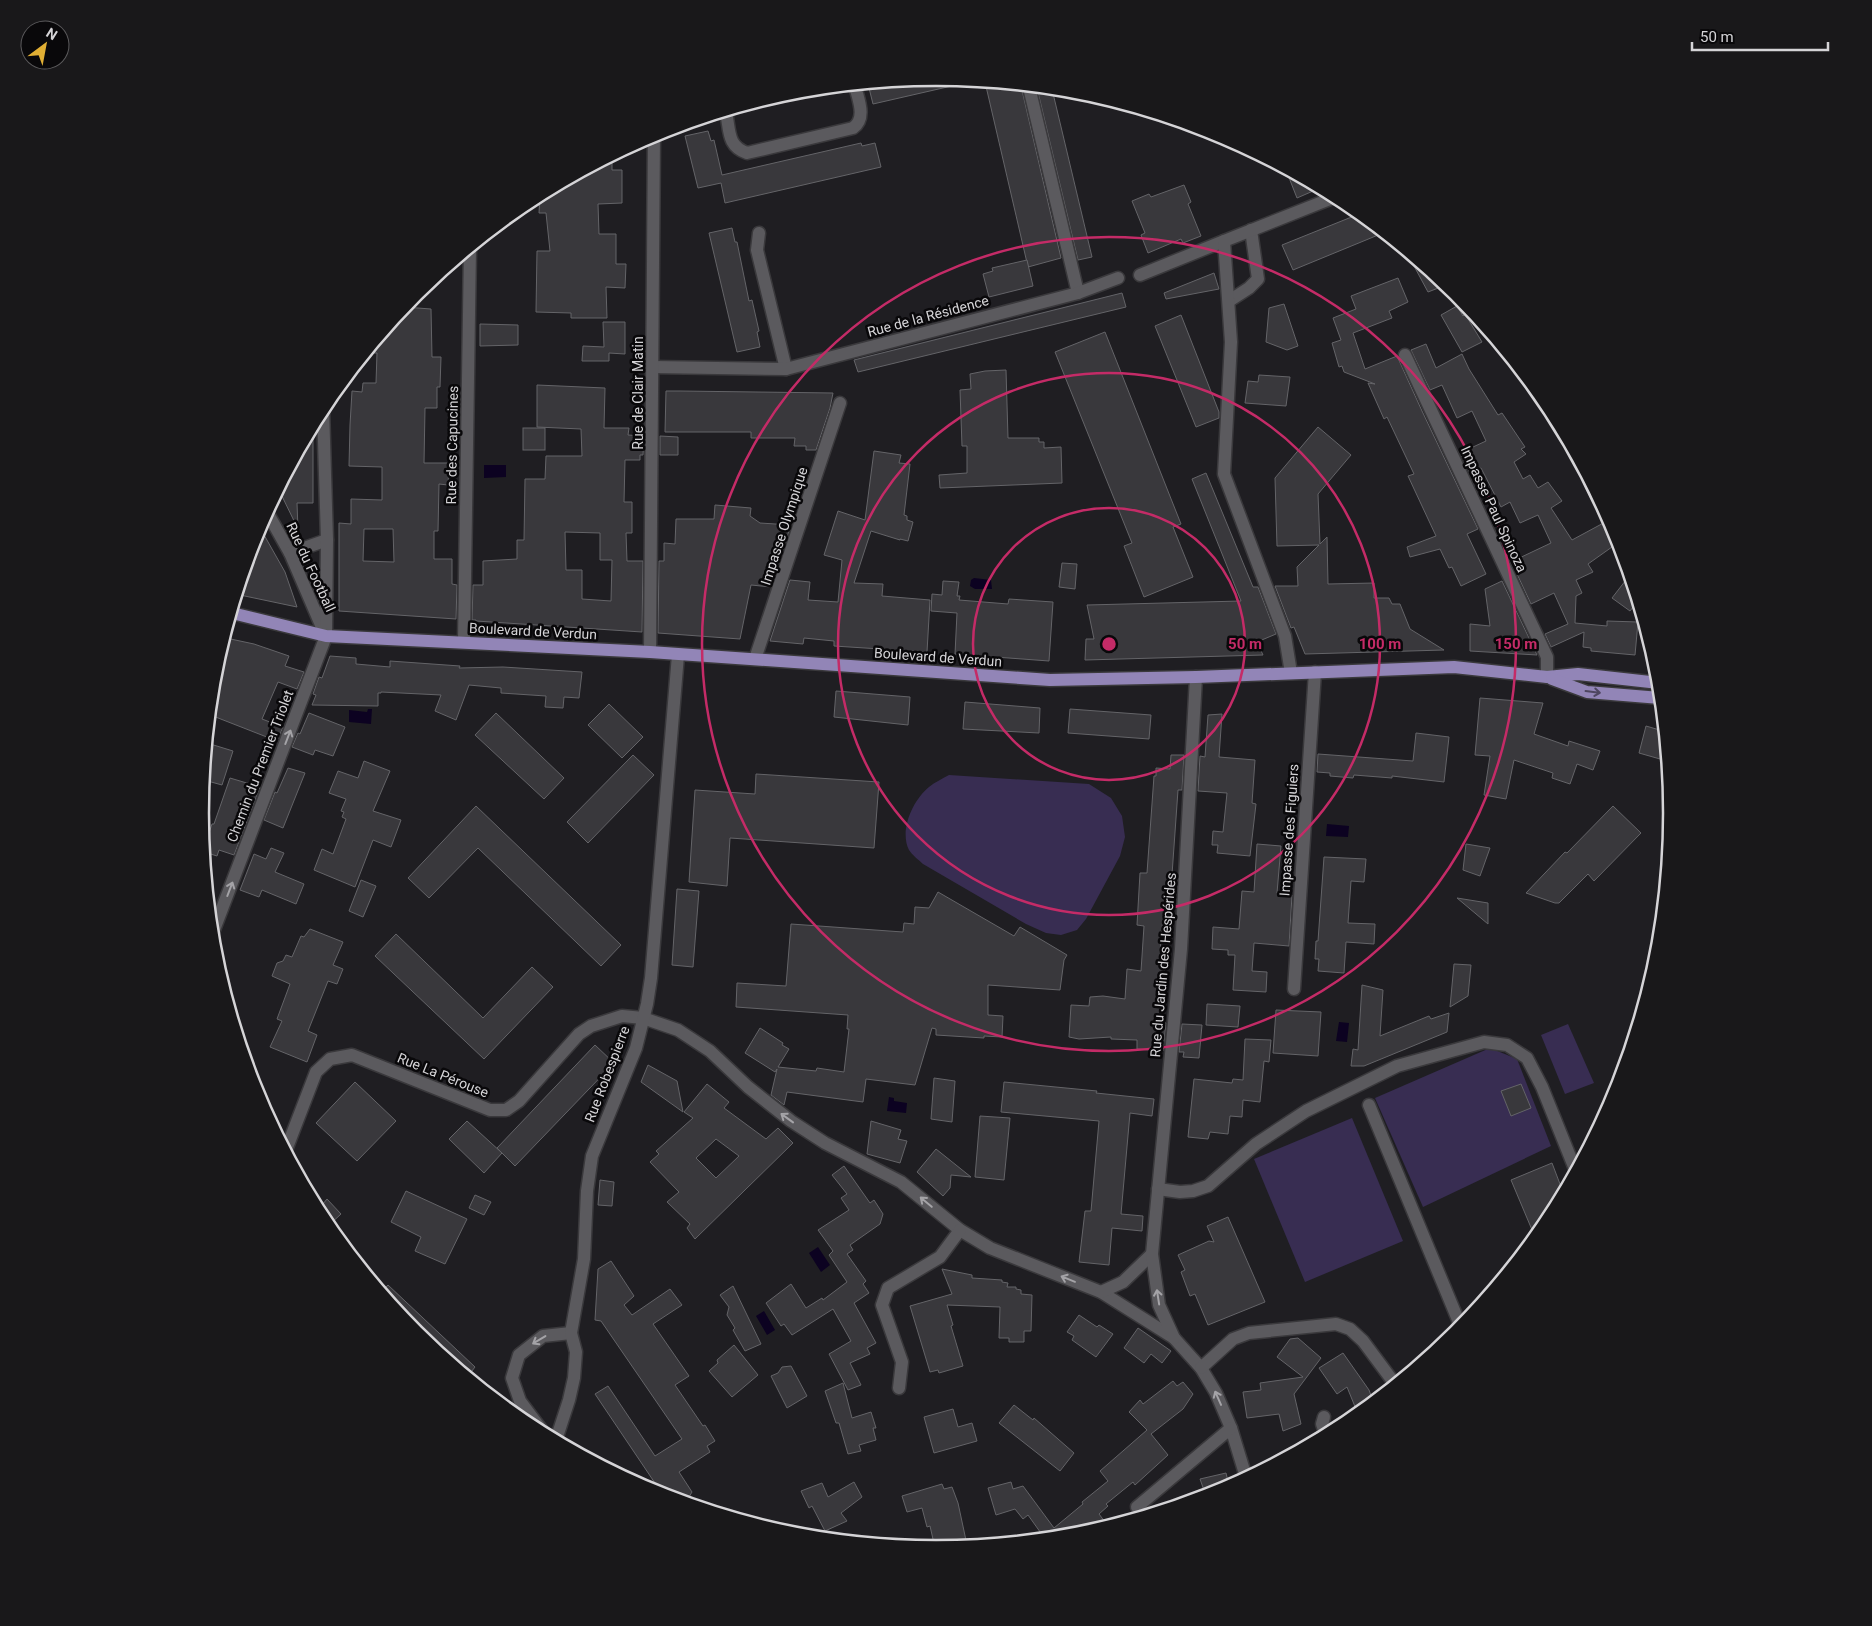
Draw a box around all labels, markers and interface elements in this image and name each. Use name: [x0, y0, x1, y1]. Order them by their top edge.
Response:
north arrow: [20, 20, 70, 70]
scale bar: [1692, 20, 1828, 52]
text: N: [43, 25, 60, 43]
text: 50 m: [1700, 28, 1734, 46]
street label: Rue de la Résidence: [866, 292, 990, 340]
street label: Rue de Clair Matin: [630, 336, 646, 450]
street label: Rue des Capucines: [443, 386, 461, 504]
street label: Impasse Paul Spinoza: [1458, 443, 1530, 575]
street label: Impasse Olympique: [757, 465, 811, 587]
street label: Rue du Football: [283, 520, 339, 614]
street label: Boulevard de Verdun: [469, 620, 597, 642]
centre of rings: [1100, 635, 1118, 653]
text: 50 m: [1228, 635, 1262, 653]
text: 100 m: [1359, 635, 1401, 653]
text: 150 m: [1495, 635, 1537, 653]
street label: Boulevard de Verdun: [873, 645, 1003, 669]
street label: Chemin du Premier Triolet: [224, 687, 297, 844]
one-way arrow: [1585, 687, 1601, 697]
one-way arrow: [283, 730, 293, 745]
street label: Impasse des Figuiers: [1276, 763, 1302, 897]
street label: Rue du Jardin des Hespérides: [1147, 872, 1179, 1058]
one-way arrow: [226, 882, 235, 897]
street label: Rue Robespierre: [581, 1024, 633, 1124]
street label: Rue La Pérouse: [395, 1049, 491, 1101]
one-way arrow: [781, 1113, 794, 1124]
one-way arrow: [919, 1197, 932, 1208]
one-way arrow: [1061, 1273, 1076, 1283]
one-way arrow: [1153, 1290, 1163, 1306]
one-way arrow: [533, 1336, 547, 1346]
one-way arrow: [1213, 1391, 1222, 1406]

